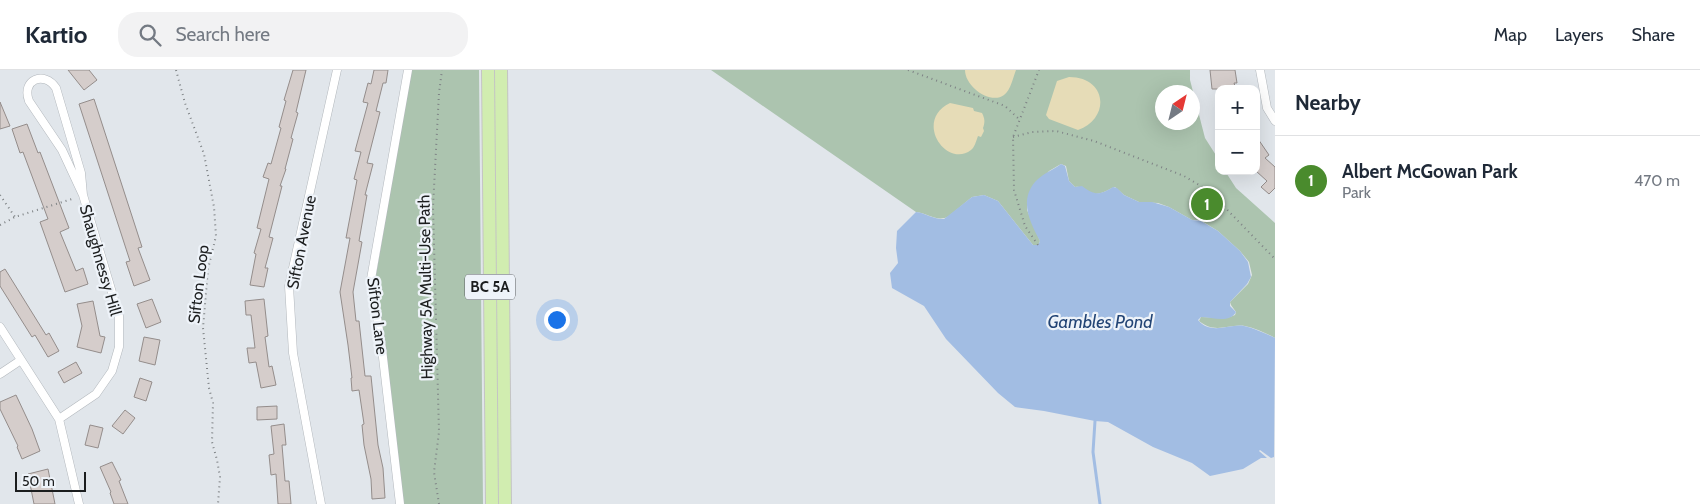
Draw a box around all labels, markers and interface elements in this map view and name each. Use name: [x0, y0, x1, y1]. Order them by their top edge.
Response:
search box: [118, 12, 468, 57]
text: Kartio: [25, 20, 88, 49]
icon: search: [136, 21, 164, 49]
text: Search here: [176, 23, 270, 46]
text: Map: [1494, 24, 1527, 46]
text: Layers: [1555, 24, 1604, 46]
text: Share: [1632, 24, 1675, 46]
north arrow: [1155, 85, 1200, 130]
map controls: [1215, 85, 1260, 175]
button: +: [1215, 85, 1260, 130]
text: Nearby: [1295, 90, 1361, 115]
button: −: [1215, 130, 1260, 175]
text: Albert McGowan Park: [1342, 160, 1518, 183]
text: 1: [1308, 171, 1314, 190]
text: 470 m: [1634, 171, 1680, 190]
text: Park: [1342, 183, 1371, 202]
pin: 1: [1191, 185, 1223, 223]
street label: Sifton Avenue: [283, 193, 320, 291]
street label: Highway 5A Multi-Use Path: [414, 195, 437, 379]
street label: Shaughnessy Hill: [76, 202, 126, 318]
street label: Sifton Loop: [184, 244, 213, 324]
road number: BC 5A: [465, 274, 515, 300]
street label: Sifton Lane: [363, 276, 392, 356]
your location: [544, 307, 570, 333]
water label: Gambles Pond: [1047, 311, 1153, 333]
scale bar: [15, 469, 86, 492]
text: 50 m: [22, 472, 55, 490]

